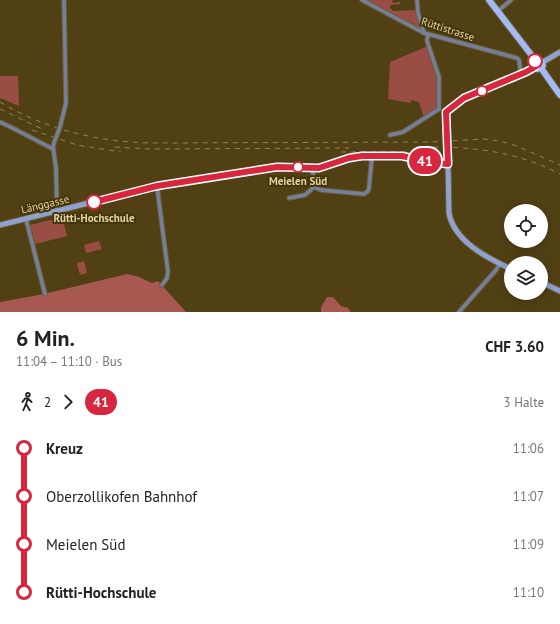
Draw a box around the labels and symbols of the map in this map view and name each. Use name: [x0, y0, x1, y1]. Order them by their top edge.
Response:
street label: Rüttistrasse: [420, 14, 477, 44]
unlabelled marker: [527, 53, 543, 69]
unlabelled marker: [476, 85, 488, 97]
line badge: 41: [407, 148, 443, 174]
marker: Meielen Süd: [292, 161, 304, 173]
place label: Meielen Süd: [269, 174, 327, 188]
street label: Länggasse: [19, 192, 71, 216]
marker: Rütti-Hochschule: [86, 194, 102, 210]
place label: Rütti-Hochschule: [53, 211, 135, 225]

